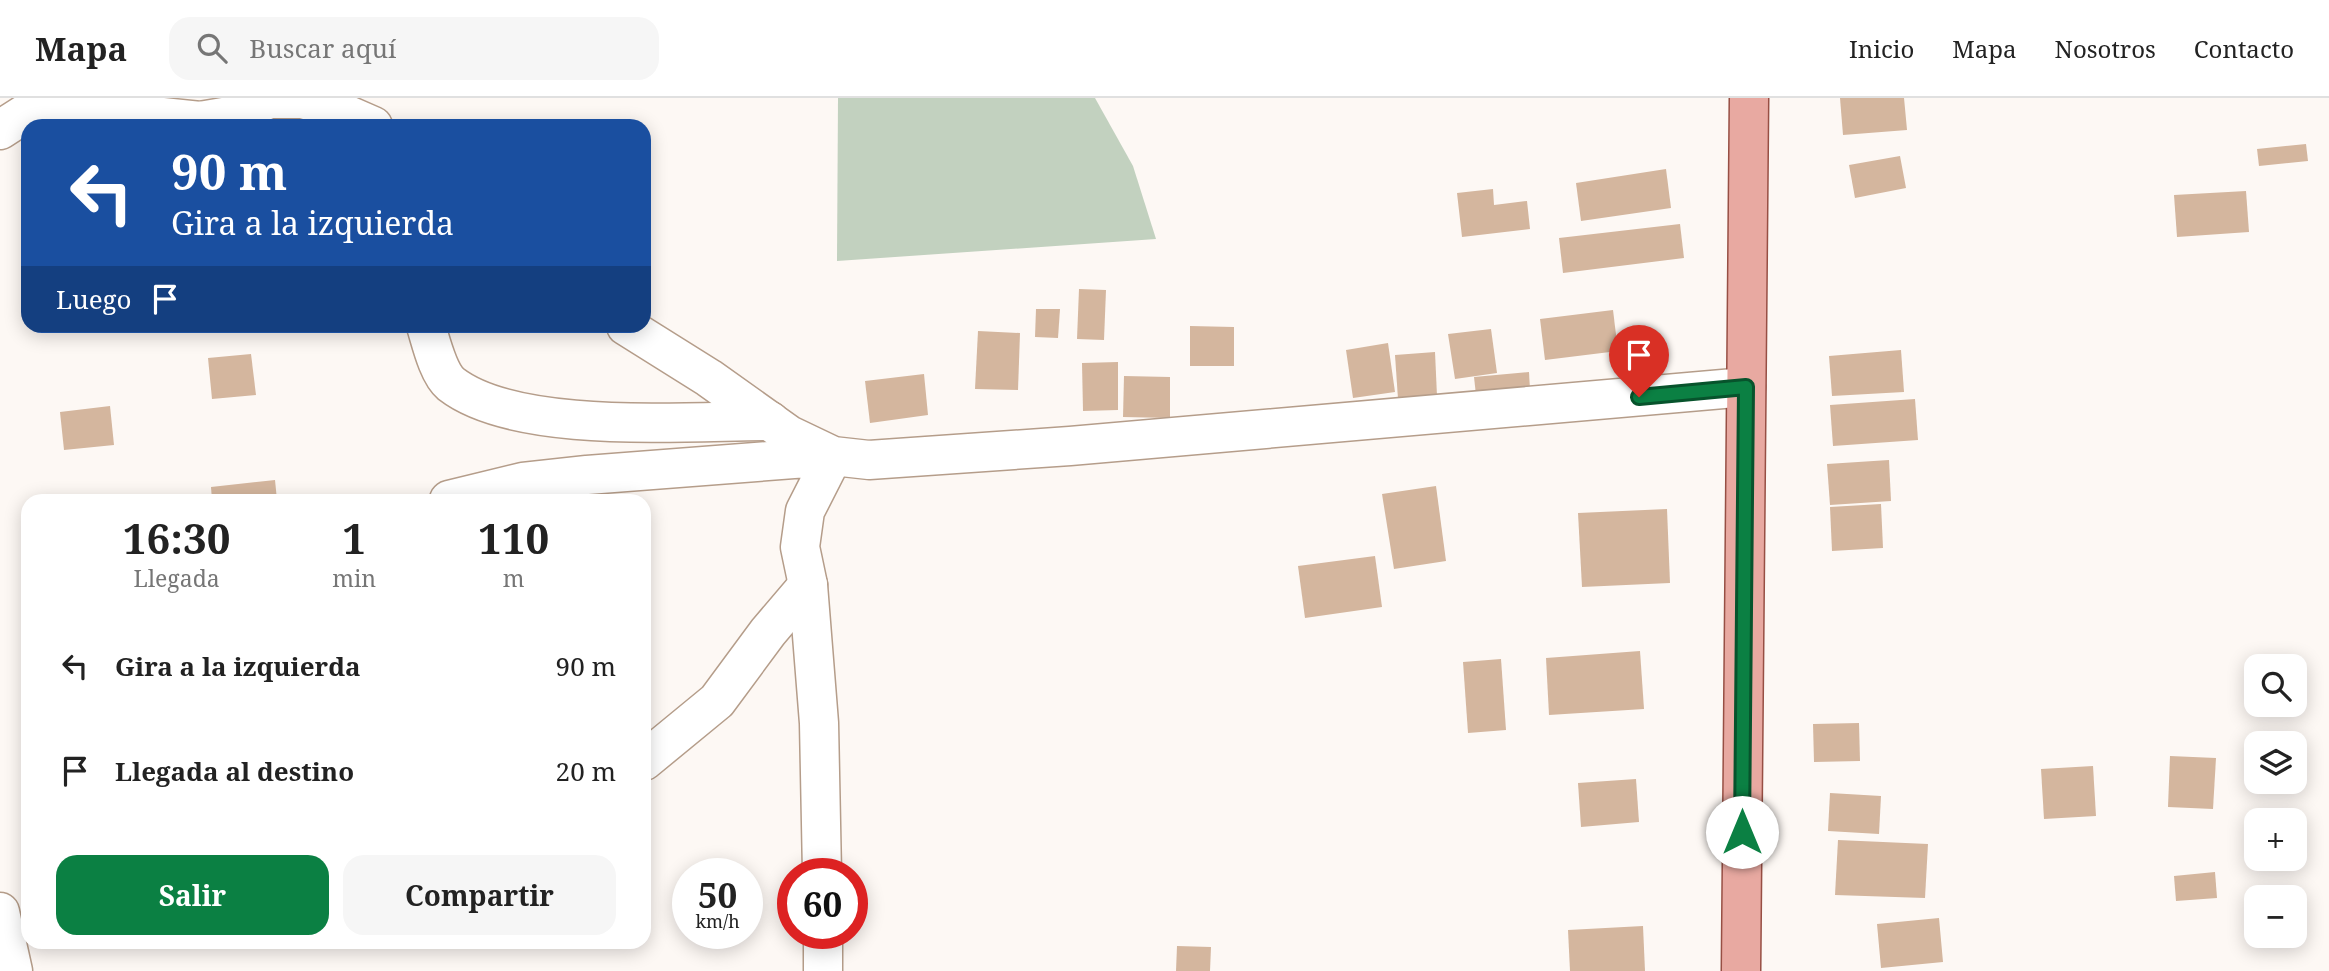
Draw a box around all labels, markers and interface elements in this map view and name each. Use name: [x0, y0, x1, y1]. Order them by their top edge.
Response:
search box: [169, 17, 659, 80]
text: Mapa: [35, 26, 127, 71]
icon: search: [193, 29, 231, 67]
text: Buscar aquí: [249, 30, 396, 66]
text: Inicio: [1849, 32, 1914, 65]
text: Mapa: [1952, 32, 2017, 65]
text: Nosotros: [2055, 32, 2156, 65]
text: Contacto: [2194, 32, 2294, 65]
text: 90 m: [171, 138, 287, 204]
icon: left: [56, 147, 147, 238]
text: Gira a la izquierda: [171, 201, 454, 244]
icon: arrive: [146, 280, 184, 318]
text: Luego: [56, 281, 132, 317]
pin: [1609, 325, 1669, 397]
icon: arrive: [1620, 336, 1658, 374]
text: 16:30: [123, 509, 230, 566]
text: 1: [342, 509, 366, 566]
text: 110: [478, 509, 549, 566]
text: Llegada: [134, 562, 220, 594]
text: min: [332, 562, 376, 594]
text: m: [503, 562, 524, 594]
icon: left: [56, 647, 94, 685]
text: Gira a la izquierda: [115, 648, 361, 684]
text: 90 m: [556, 648, 616, 684]
map controls: [2244, 654, 2307, 948]
button: search: [2244, 654, 2307, 717]
button: layers: [2244, 731, 2307, 794]
icon: arrive: [56, 752, 94, 790]
text: Llegada al destino: [115, 753, 354, 789]
text: 20 m: [556, 753, 616, 789]
position arrow: [1705, 795, 1779, 869]
button: +: [2244, 808, 2307, 871]
button: Salir: [56, 855, 329, 935]
button: Compartir: [343, 855, 616, 935]
speed limit sign: 60: [777, 858, 868, 949]
text: 50: [698, 871, 737, 918]
button: −: [2244, 885, 2307, 948]
text: km/h: [695, 909, 740, 933]

